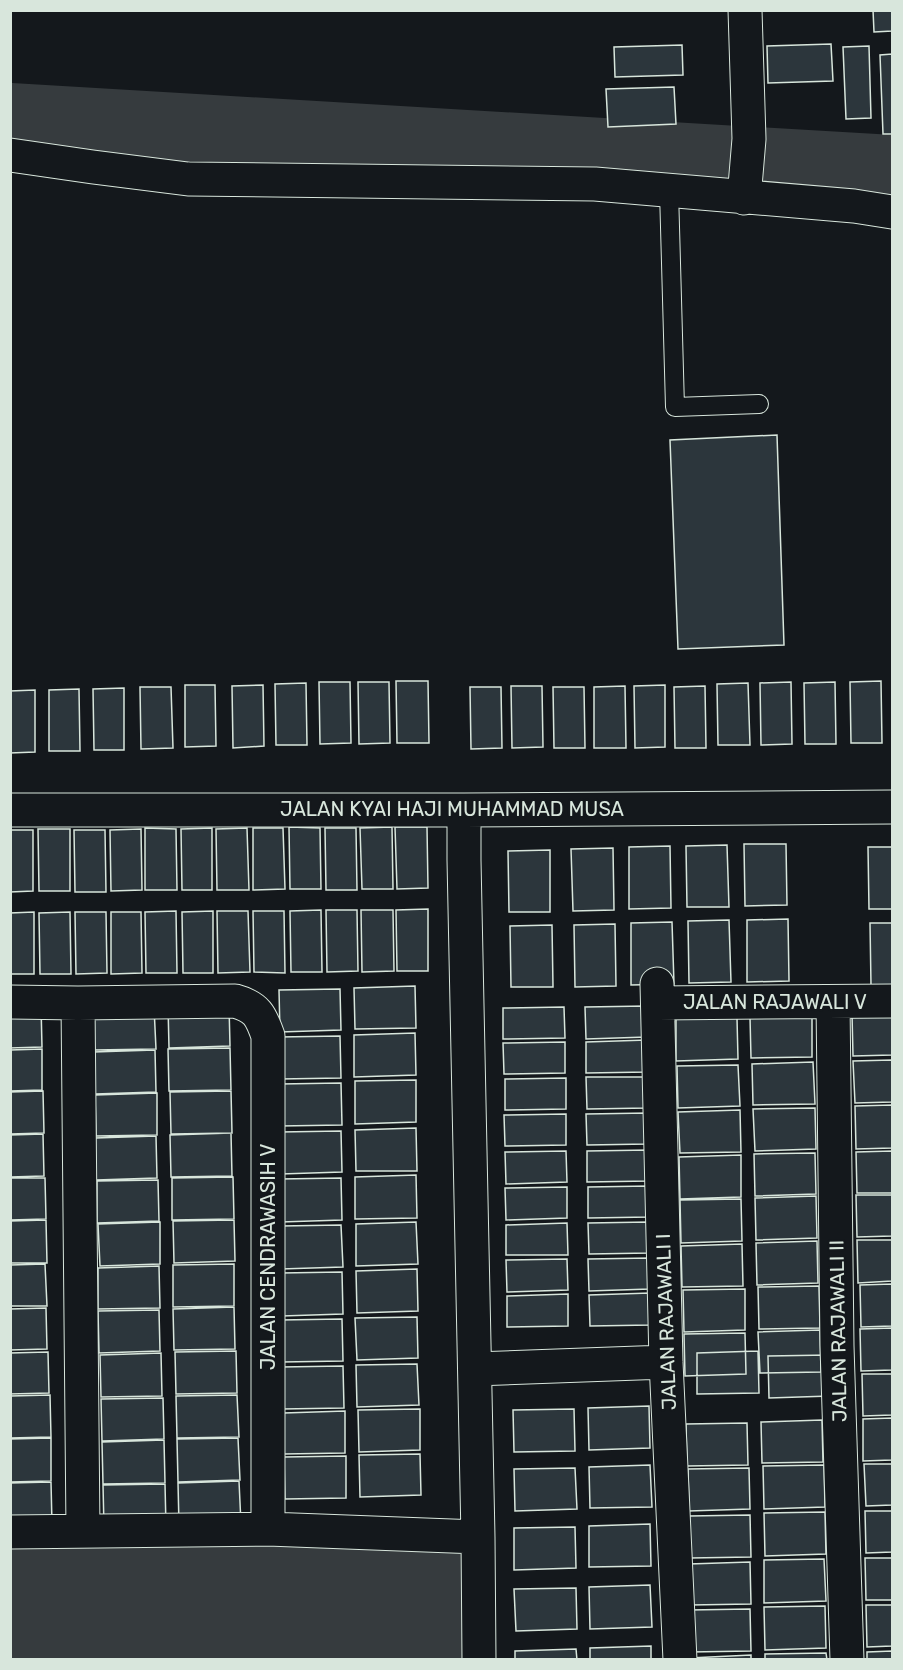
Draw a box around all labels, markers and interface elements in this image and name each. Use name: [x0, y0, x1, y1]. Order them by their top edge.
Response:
street label: JALAN KYAI HAJI MUHAMMAD MUSA: [280, 797, 624, 821]
street label: JALAN RAJAWALI V: [683, 990, 867, 1014]
street label: JALAN CENDRAWASIH V: [256, 1144, 280, 1370]
street label: JALAN RAJAWALI I: [651, 1233, 681, 1411]
street label: JALAN RAJAWALI II: [824, 1240, 852, 1422]

